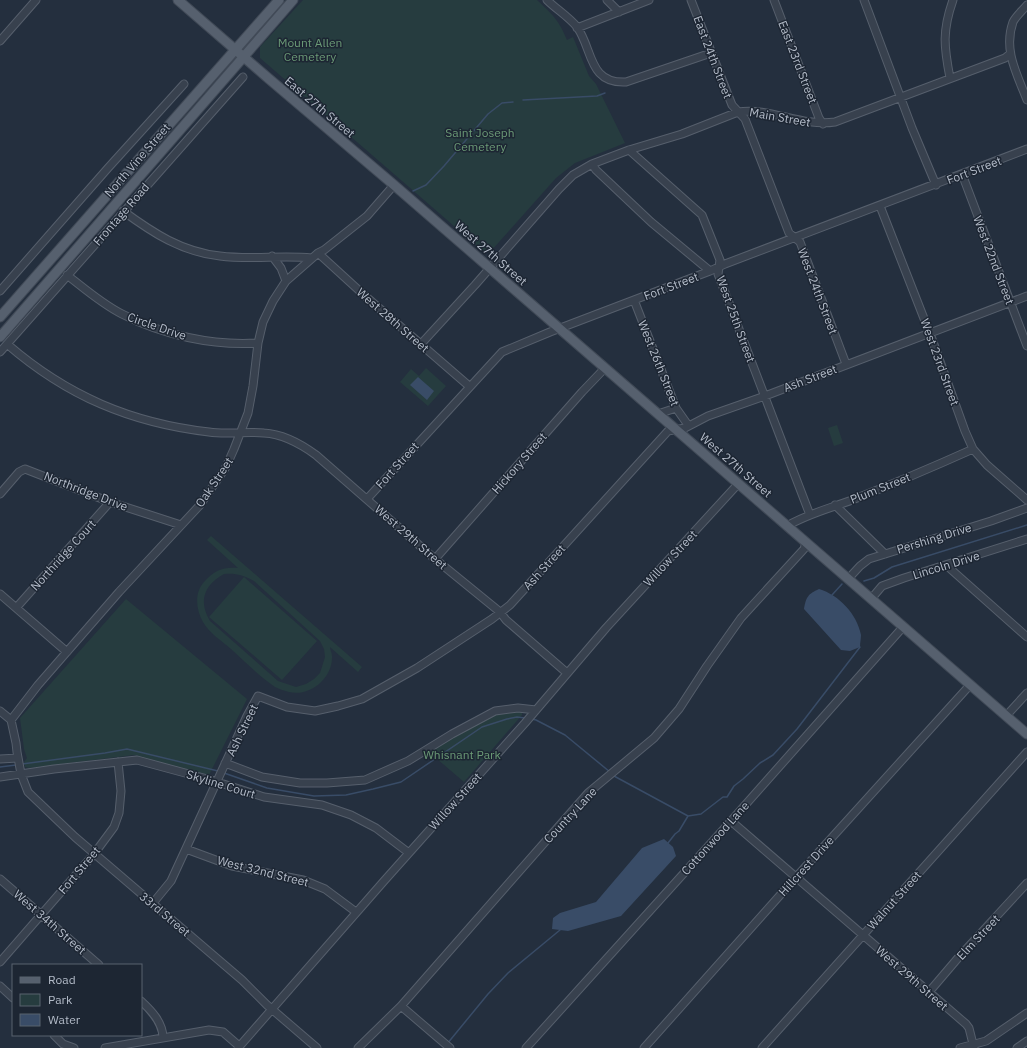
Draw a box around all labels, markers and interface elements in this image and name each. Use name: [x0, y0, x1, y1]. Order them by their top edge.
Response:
street label: East 24th Street: [690, 14, 736, 100]
street label: East 23rd Street: [775, 18, 821, 106]
park label: Mount Allen Cemetery: [278, 35, 342, 64]
street label: East 27th Street: [282, 73, 358, 141]
street label: Main Street: [748, 104, 812, 130]
street label: North Vine Street: [101, 120, 173, 200]
park label: Saint Joseph Cemetery: [445, 125, 515, 154]
street label: Fort Street: [944, 153, 1004, 187]
street label: Frontage Road: [90, 180, 152, 248]
street label: West 22nd Street: [970, 214, 1018, 306]
street label: West 27th Street: [452, 217, 530, 289]
street label: West 24th Street: [795, 246, 841, 336]
street label: Fort Street: [641, 269, 701, 303]
street label: West 25th Street: [713, 274, 759, 364]
street label: West 28th Street: [354, 284, 432, 356]
street label: Circle Drive: [126, 309, 189, 343]
street label: West 23rd Street: [917, 317, 963, 407]
street label: West 26th Street: [635, 318, 683, 408]
street label: Ash Street: [781, 361, 839, 395]
street label: Hickory Street: [488, 429, 550, 497]
street label: West 27th Street: [697, 429, 775, 501]
street label: Fort Street: [372, 439, 422, 491]
street label: Oak Street: [192, 454, 236, 510]
street label: Northridge Drive: [42, 468, 130, 514]
street label: Plum Street: [848, 469, 912, 507]
street label: West 29th Street: [372, 501, 450, 573]
street label: Northridge Court: [27, 516, 99, 594]
street label: Pershing Drive: [895, 519, 974, 557]
street label: Willow Street: [640, 527, 700, 589]
street label: Ash Street: [520, 541, 568, 593]
street label: Lincoln Drive: [911, 548, 982, 582]
street label: Ash Street: [223, 701, 261, 759]
park label: Whisnant Park: [423, 747, 502, 762]
street label: Skyline Court: [185, 766, 257, 802]
street label: Willow Street: [425, 769, 485, 833]
street label: Country Lane: [540, 784, 600, 846]
street label: Cottonwood Lane: [678, 798, 752, 878]
street label: Hillcrest Drive: [775, 833, 837, 899]
street label: Fort Street: [55, 843, 103, 897]
street label: West 32nd Street: [216, 852, 310, 890]
street label: Walnut Street: [864, 868, 924, 932]
street label: West 34th Street: [11, 886, 89, 958]
street label: 33rd Street: [137, 889, 193, 939]
street label: Elm Street: [953, 911, 1003, 963]
street label: West 29th Street: [873, 942, 951, 1014]
legend: [12, 964, 142, 1036]
text: Road: [48, 972, 76, 987]
text: Park: [48, 992, 73, 1007]
text: Water: [48, 1012, 81, 1027]

